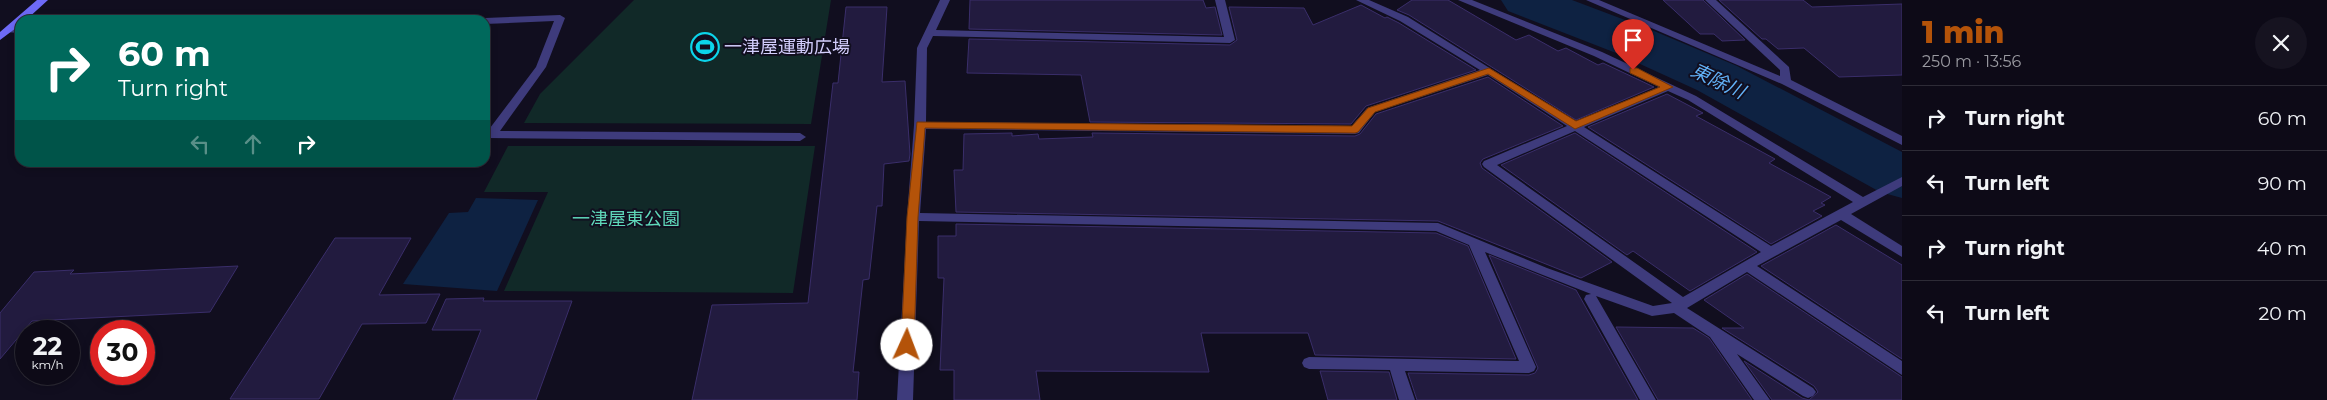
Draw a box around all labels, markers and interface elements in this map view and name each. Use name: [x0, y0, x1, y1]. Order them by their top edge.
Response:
text: 1 min: [1922, 14, 2005, 51]
button: close: [2255, 17, 2307, 69]
pin: [1612, 19, 1654, 70]
icon: arrive: [1619, 26, 1647, 54]
text: 60 m: [118, 32, 211, 75]
sports icon: 一津屋運動広場: [690, 32, 720, 62]
icon: right: [35, 35, 100, 100]
place label: 一津屋運動広場: [724, 36, 850, 58]
text: 250 m · 13:56: [1922, 52, 2021, 71]
water label: 東除川: [1687, 59, 1750, 104]
text: Turn right: [118, 75, 228, 102]
icon: right: [1922, 104, 1950, 132]
text: Turn right: [1965, 107, 2065, 130]
text: 60 m: [2258, 107, 2307, 130]
icon: left: [186, 130, 214, 158]
icon: ahead: [239, 130, 267, 158]
icon: right: [292, 130, 320, 158]
icon: left: [1922, 169, 1950, 197]
text: Turn left: [1965, 172, 2050, 195]
text: 90 m: [2258, 172, 2307, 195]
park label: 一津屋東公園: [572, 208, 680, 230]
icon: right: [1922, 234, 1950, 262]
text: Turn right: [1965, 237, 2065, 260]
text: 40 m: [2257, 237, 2307, 260]
icon: left: [1922, 299, 1950, 327]
text: Turn left: [1965, 302, 2050, 325]
text: 20 m: [2259, 302, 2307, 325]
position arrow: [880, 318, 932, 370]
speed limit sign: 30: [90, 320, 155, 385]
text: 22: [33, 331, 62, 361]
text: km/h: [31, 357, 64, 372]

